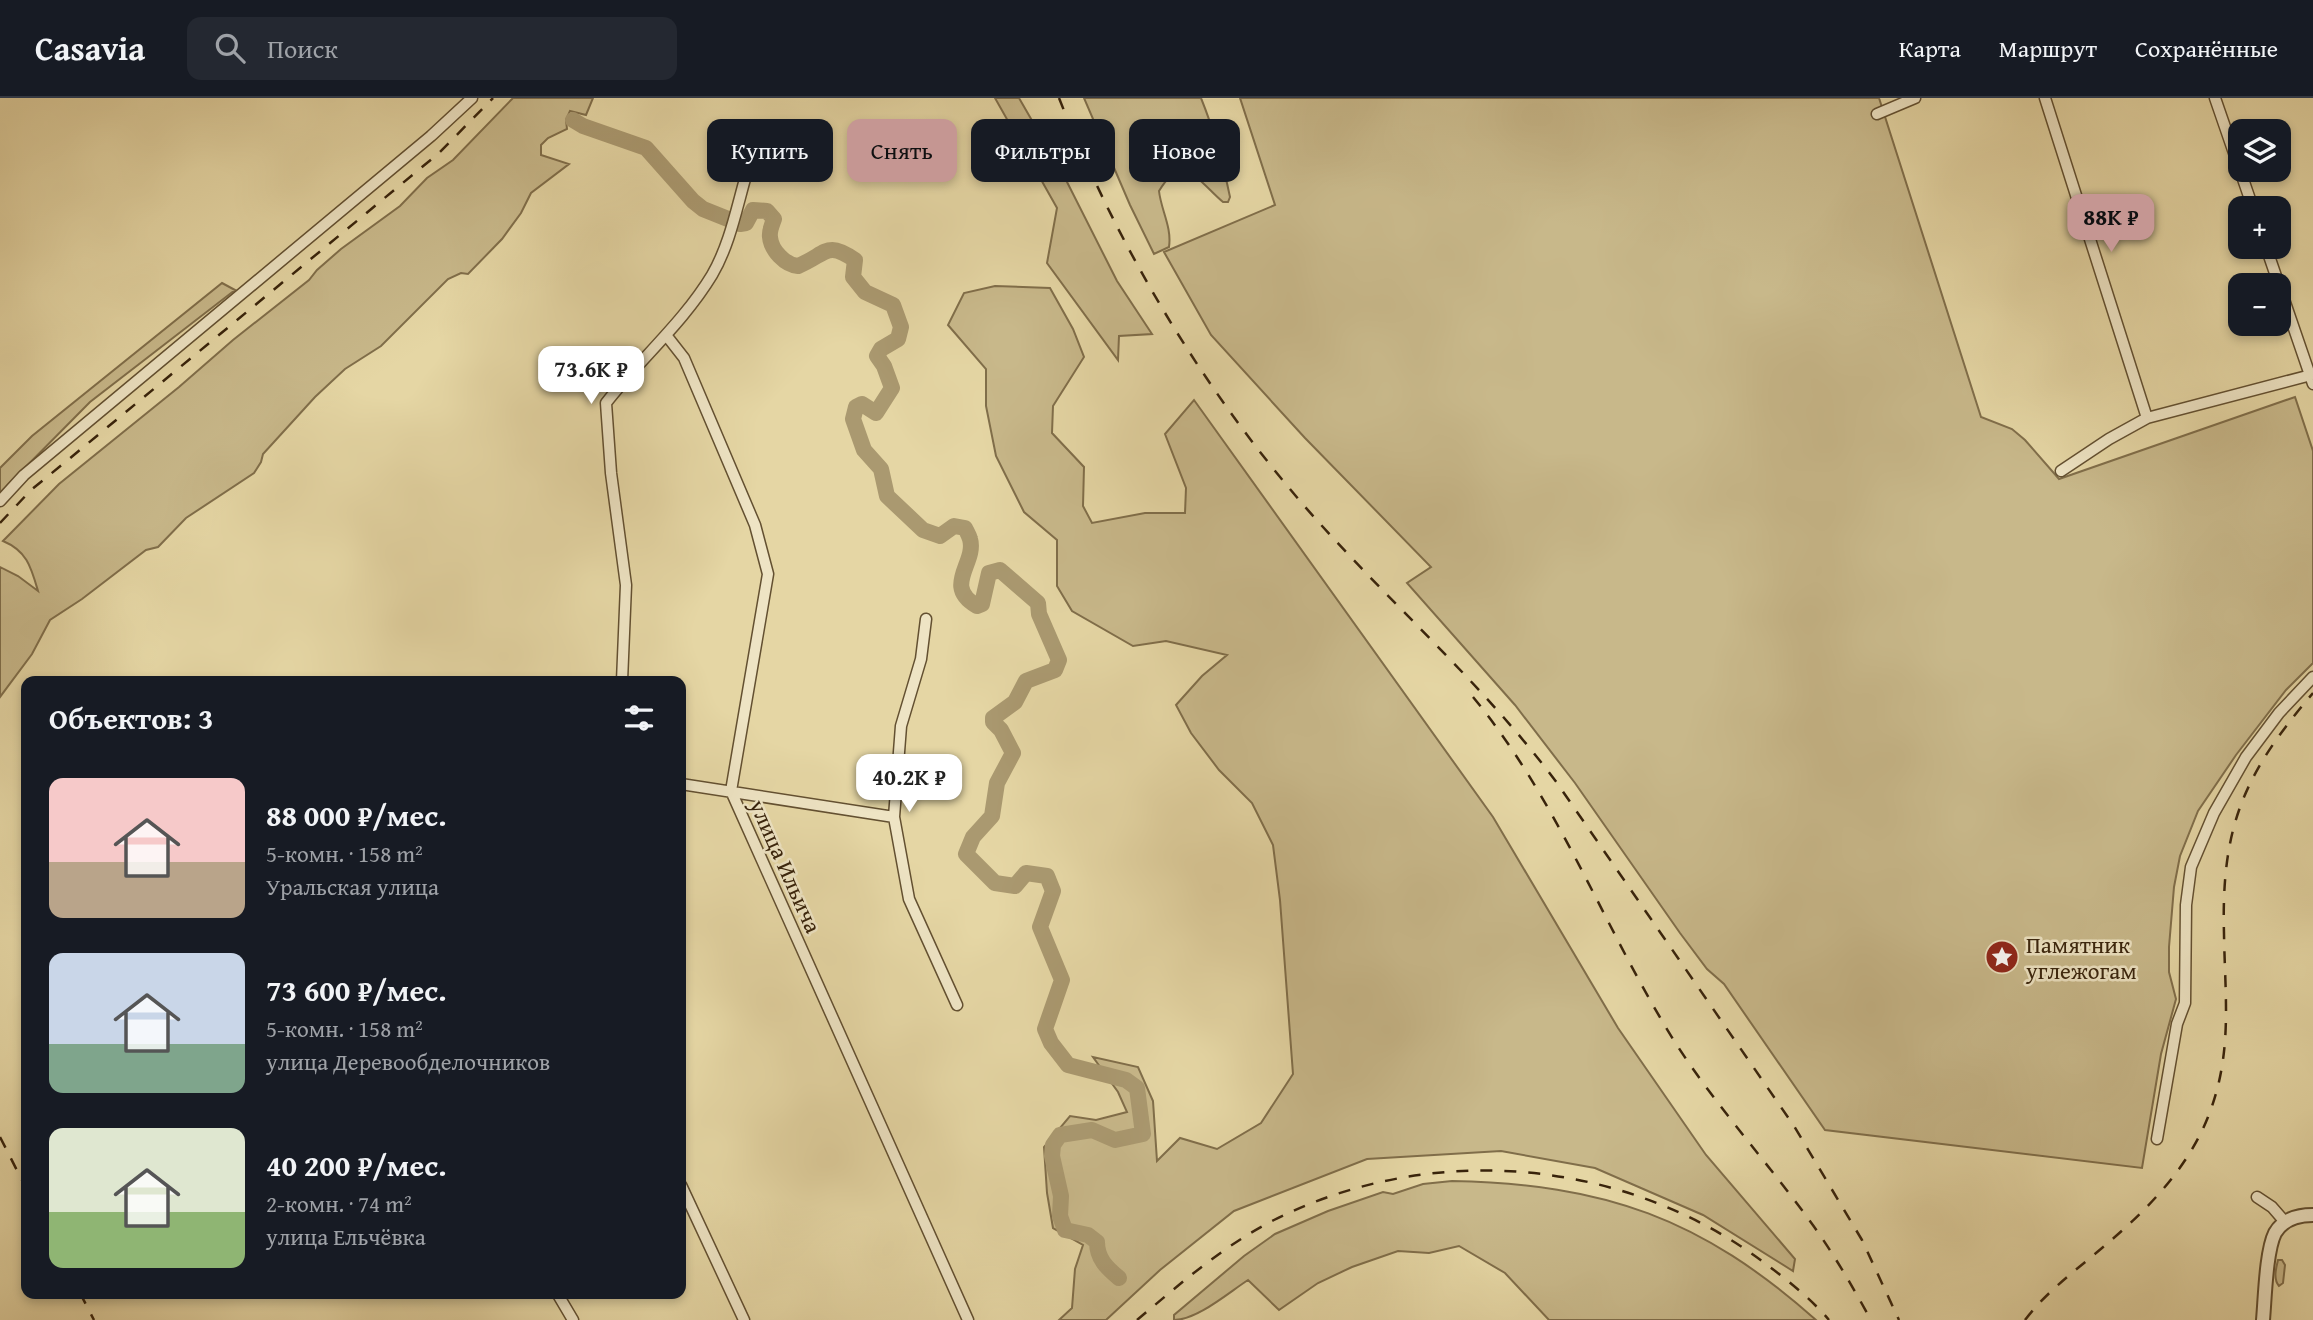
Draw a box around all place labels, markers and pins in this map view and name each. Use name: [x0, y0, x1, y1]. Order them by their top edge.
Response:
pin: 88K ₽: [2062, 194, 2160, 254]
pin: 73.6K ₽: [526, 346, 656, 406]
pin: 40.2K ₽: [844, 754, 974, 814]
place label: Памятник углежогам: [2025, 928, 2137, 987]
place icon: Памятник углежогам: [1983, 938, 2021, 976]

